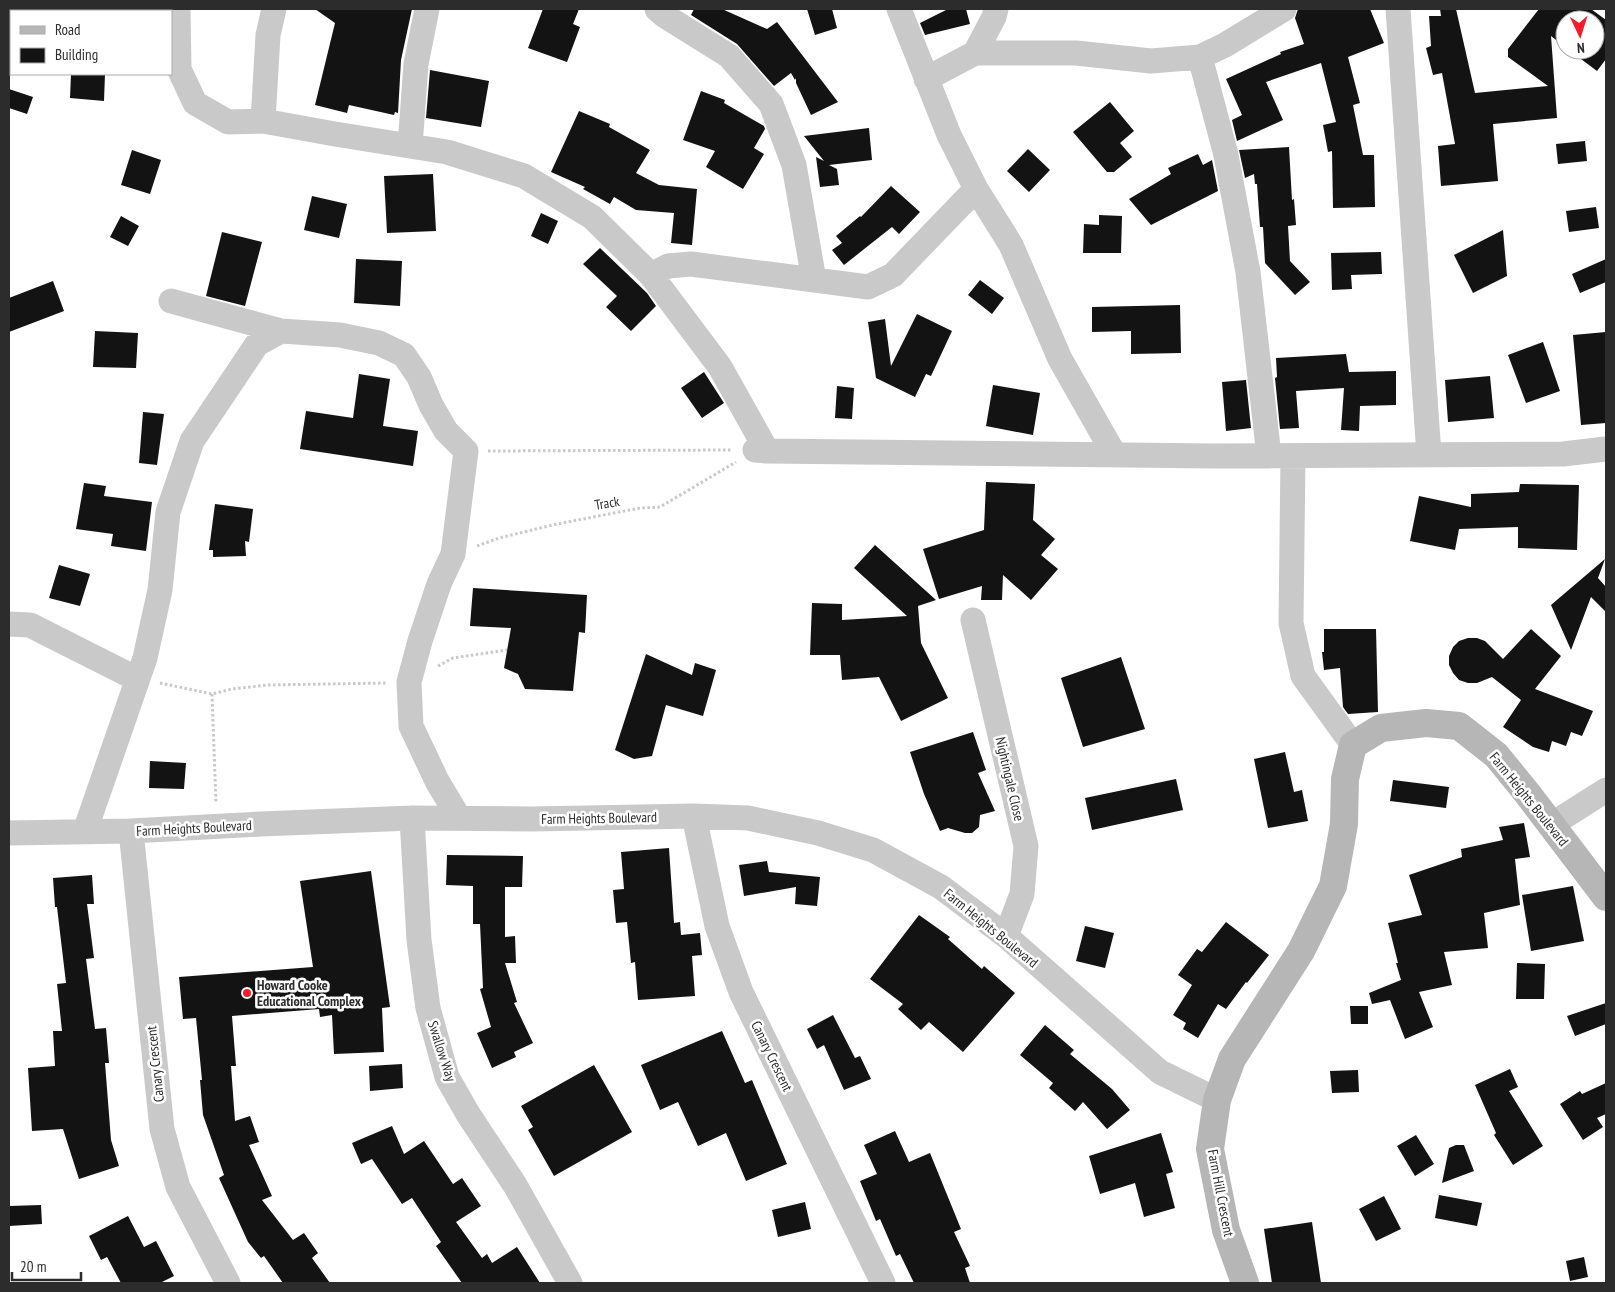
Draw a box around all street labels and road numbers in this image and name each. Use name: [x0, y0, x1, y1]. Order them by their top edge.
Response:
street label: Track: [593, 492, 621, 514]
street label: Nightingale Close: [992, 735, 1028, 823]
street label: Farm Heights Boulevard: [1486, 748, 1572, 850]
street label: Farm Heights Boulevard: [541, 808, 657, 828]
street label: Farm Heights Boulevard: [136, 816, 252, 840]
street label: Farm Heights Boulevard: [940, 885, 1042, 971]
street label: Swallow Way: [424, 1018, 460, 1084]
street label: Canary Crescent: [747, 1018, 797, 1094]
street label: Canary Crescent: [142, 1025, 168, 1103]
street label: Farm Hill Crescent: [1204, 1148, 1238, 1238]

